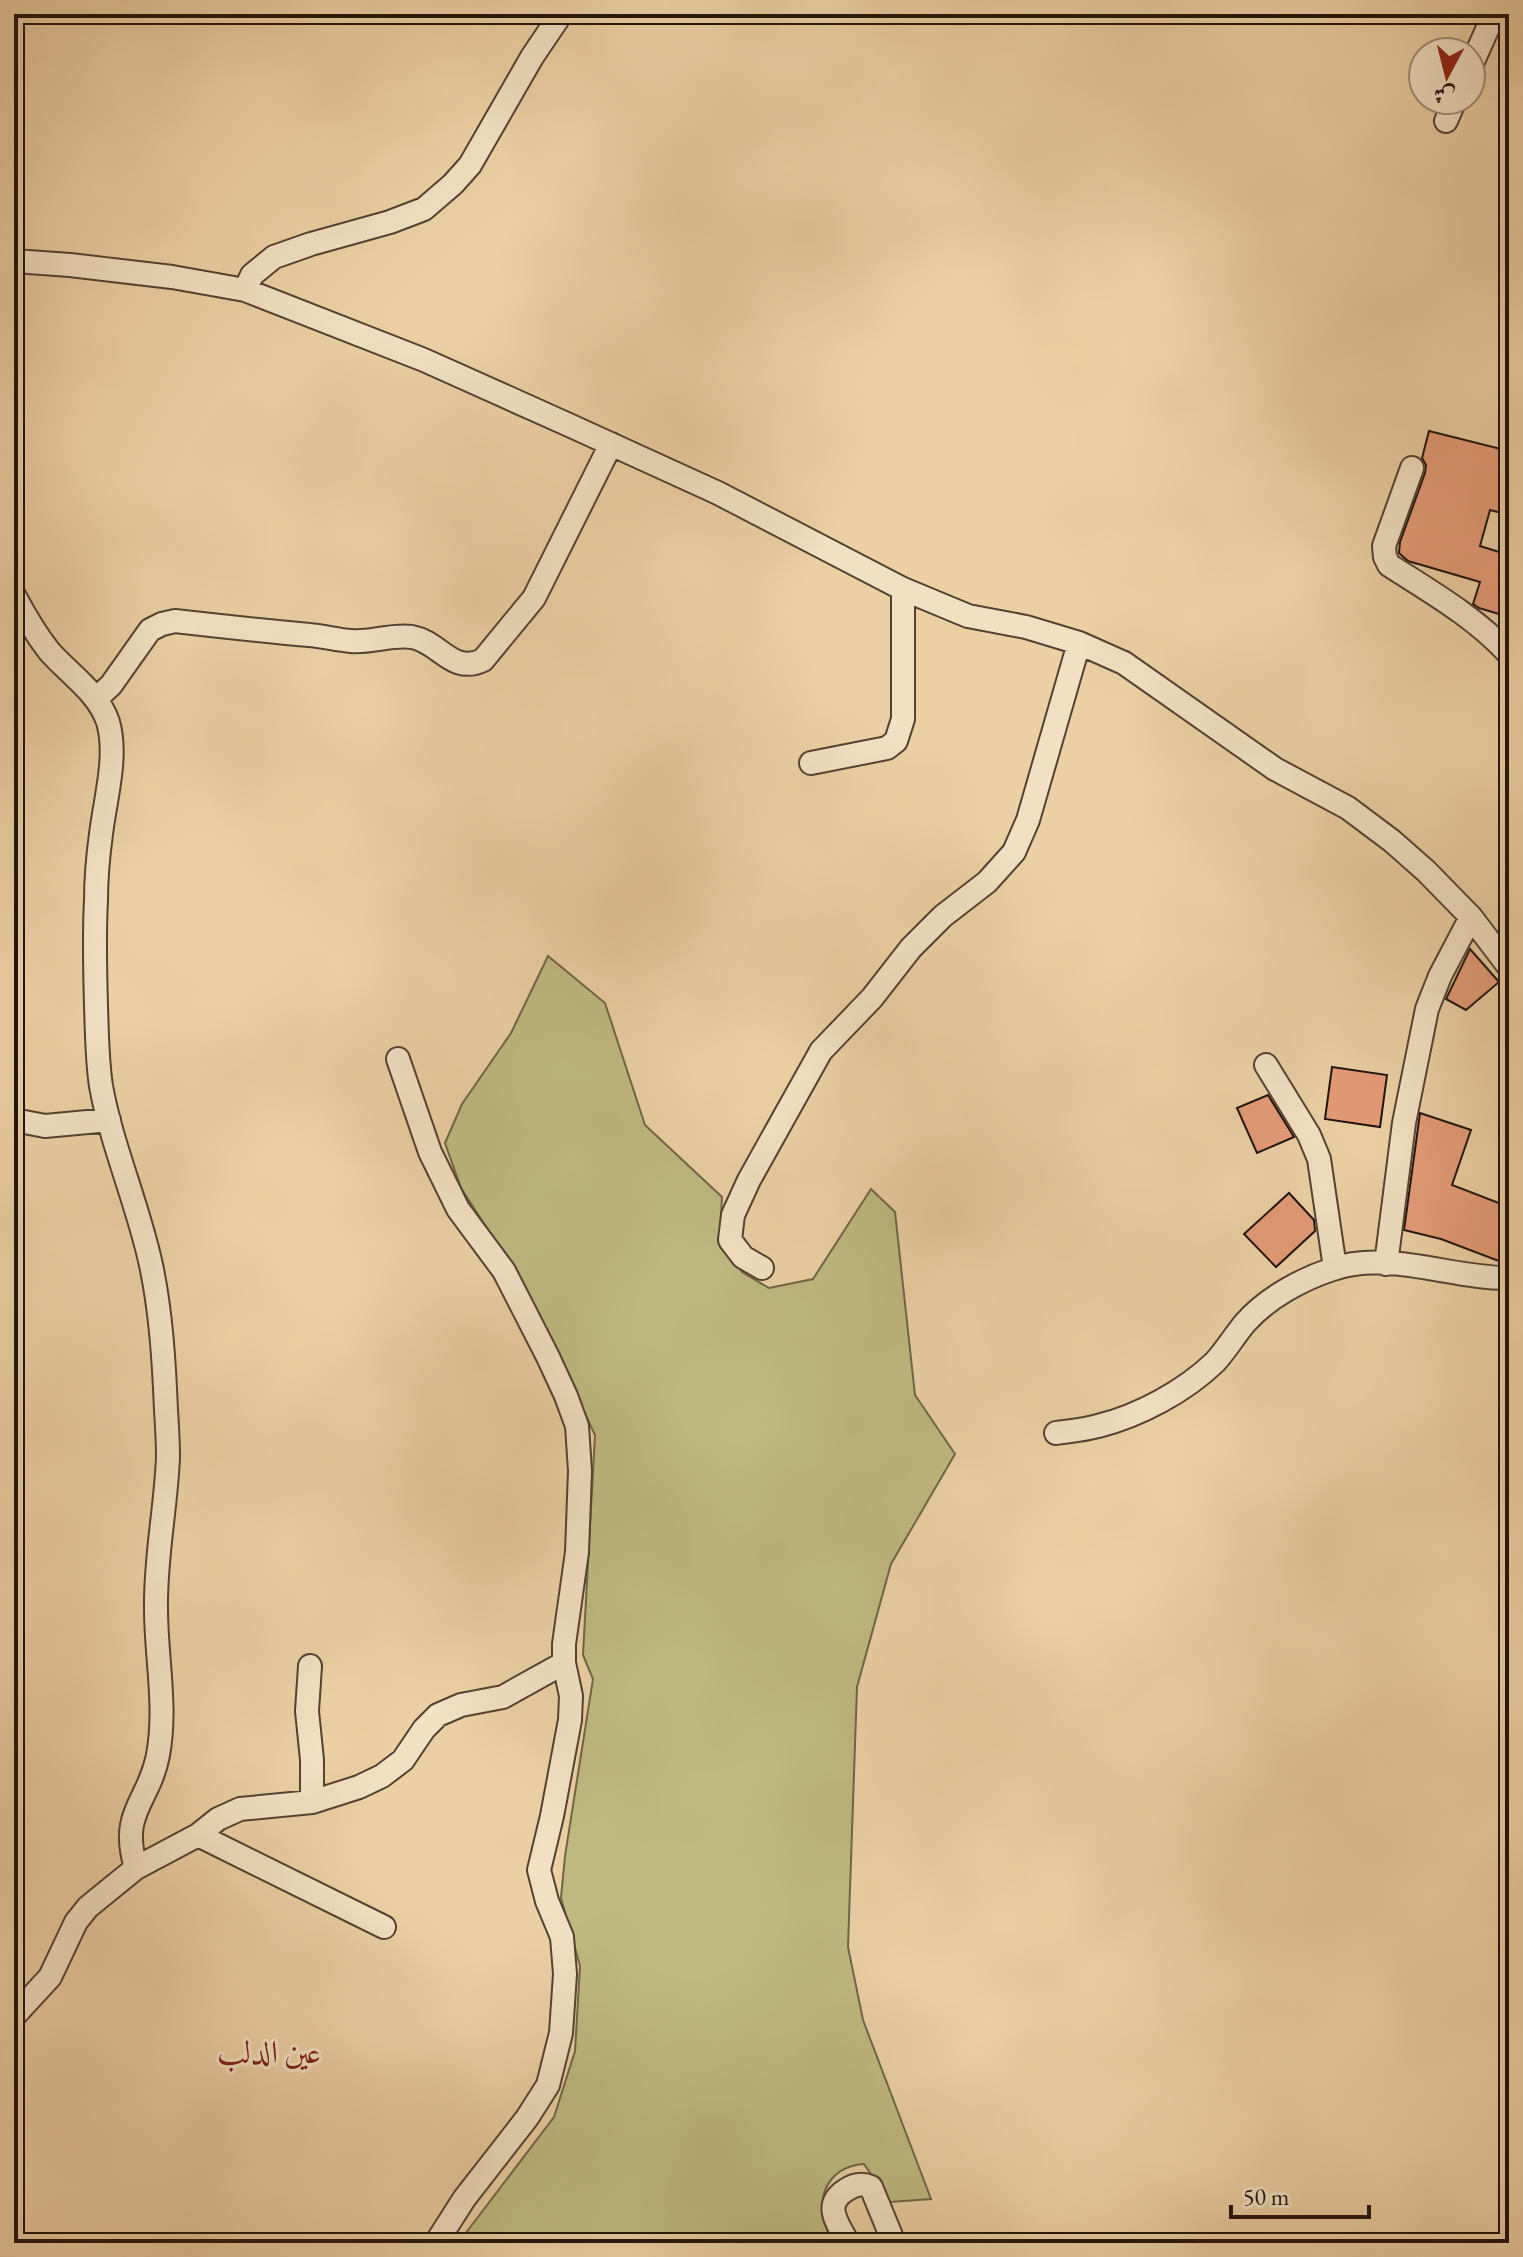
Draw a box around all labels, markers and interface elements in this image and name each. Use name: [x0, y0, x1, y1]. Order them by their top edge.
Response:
north arrow: [1407, 36, 1487, 116]
text: ش: [1432, 80, 1457, 111]
district label: عين الدلب: [217, 2031, 321, 2073]
scale bar: [1231, 2169, 1369, 2219]
text: 50 m: [1243, 2181, 1290, 2212]

